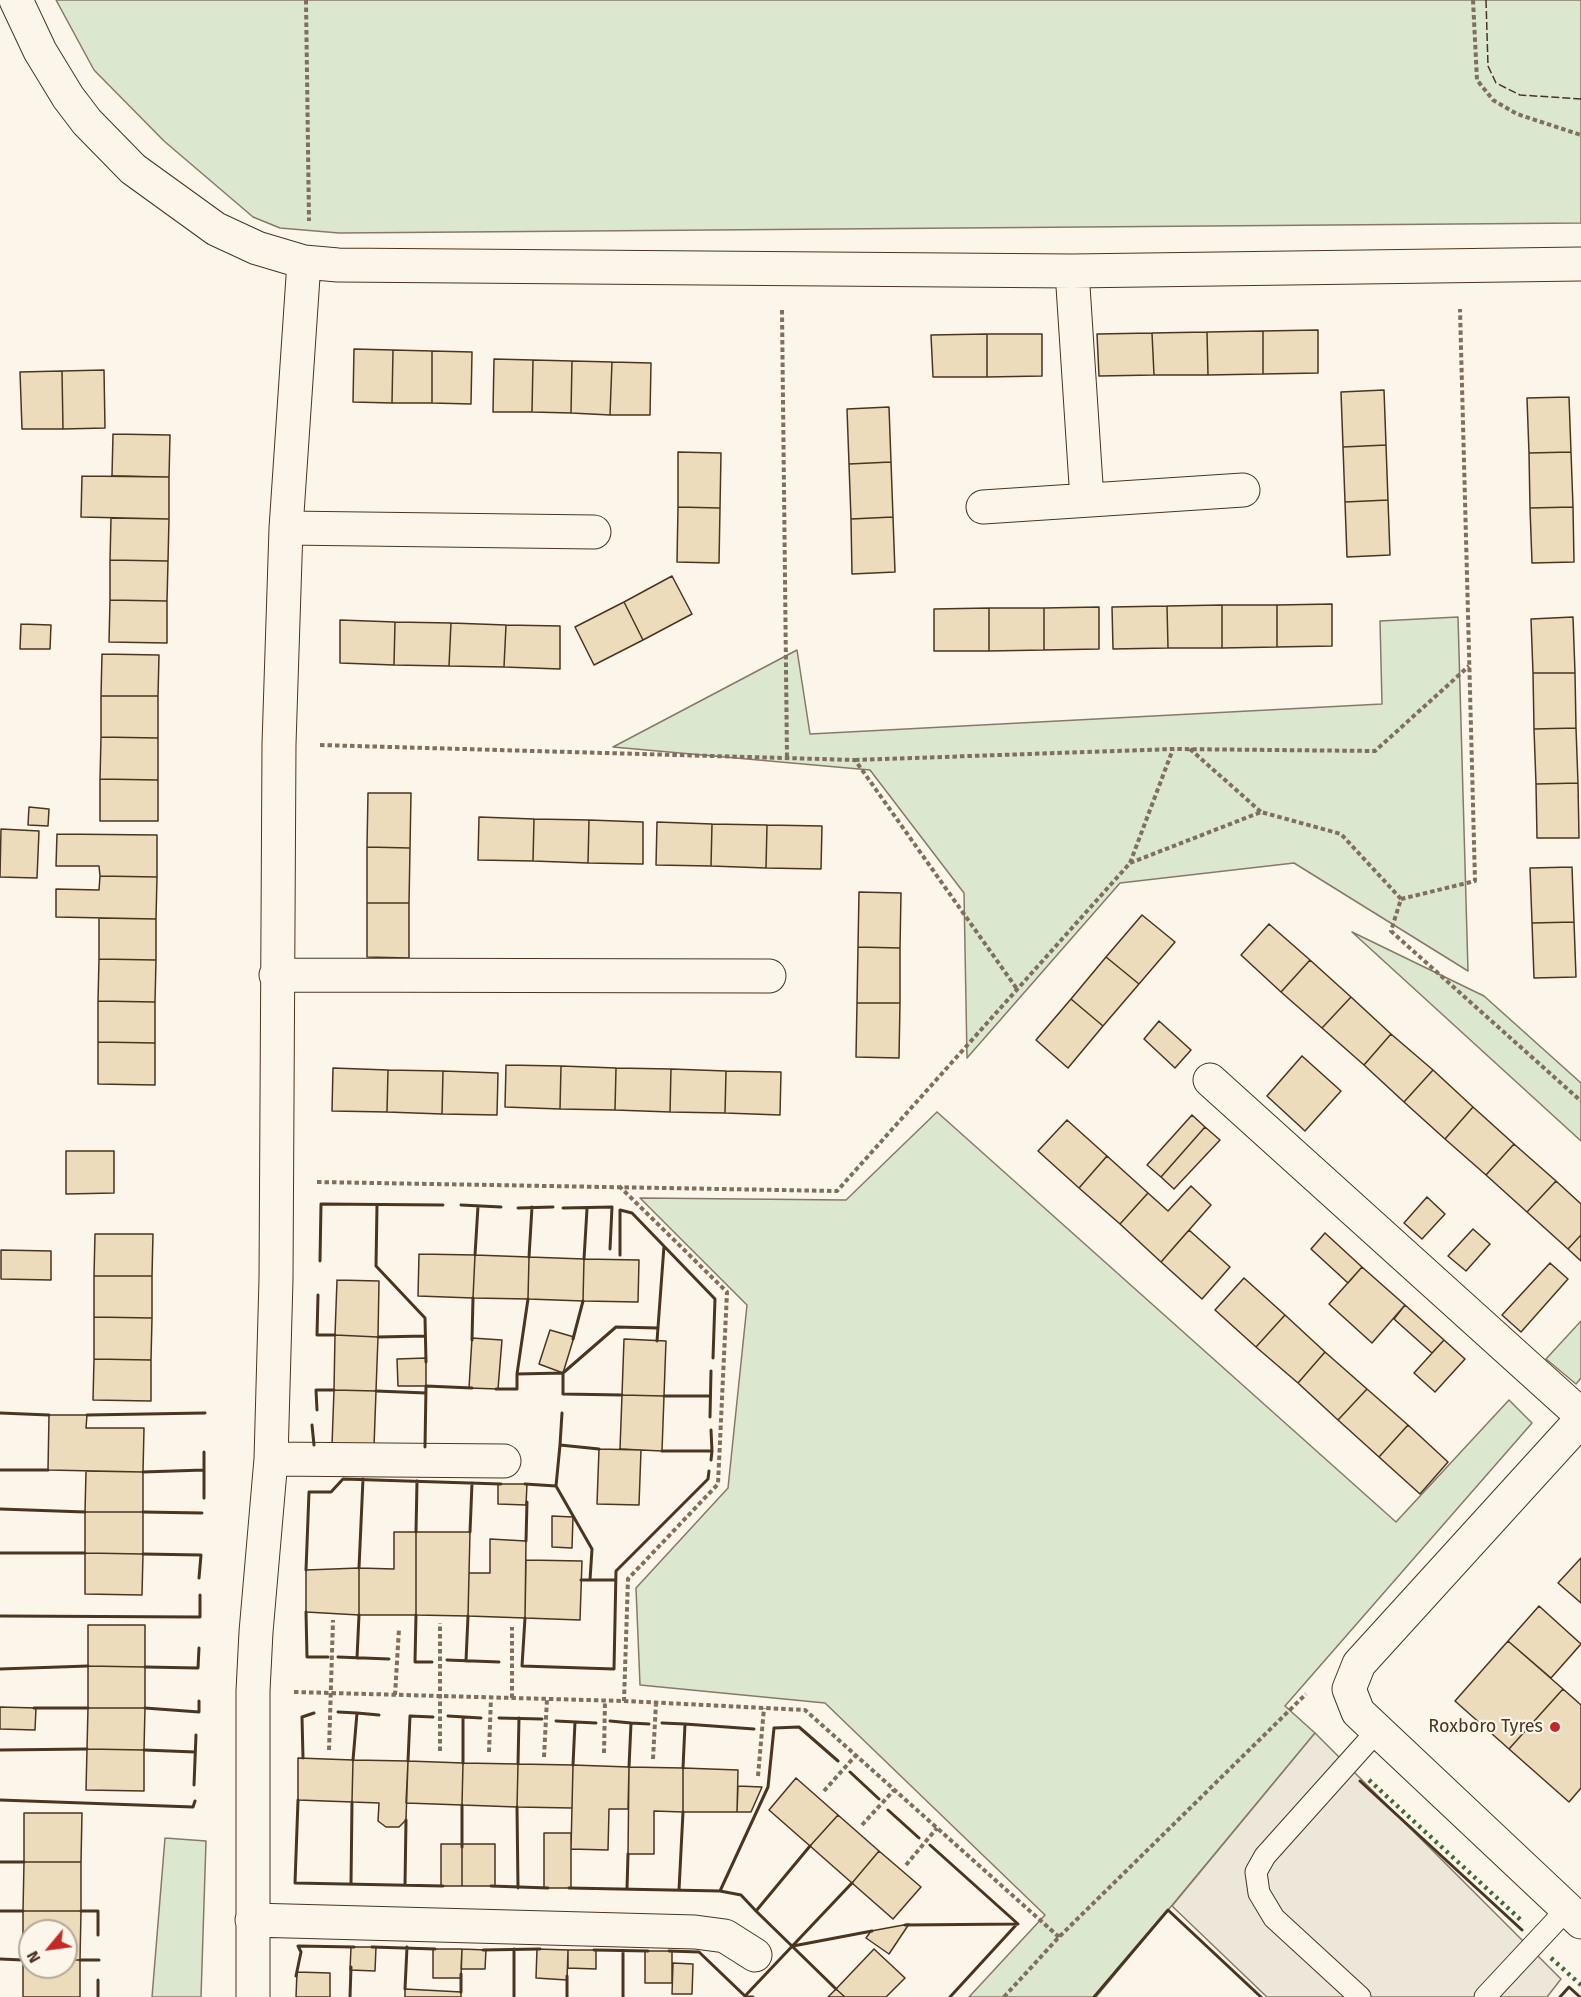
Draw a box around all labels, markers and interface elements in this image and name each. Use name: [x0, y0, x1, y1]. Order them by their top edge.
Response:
place label: Roxboro Tyres: [1428, 1716, 1543, 1738]
marker: Roxboro Tyres: [1548, 1720, 1562, 1734]
north arrow: [18, 1919, 78, 1979]
text: N: [23, 1948, 44, 1966]

